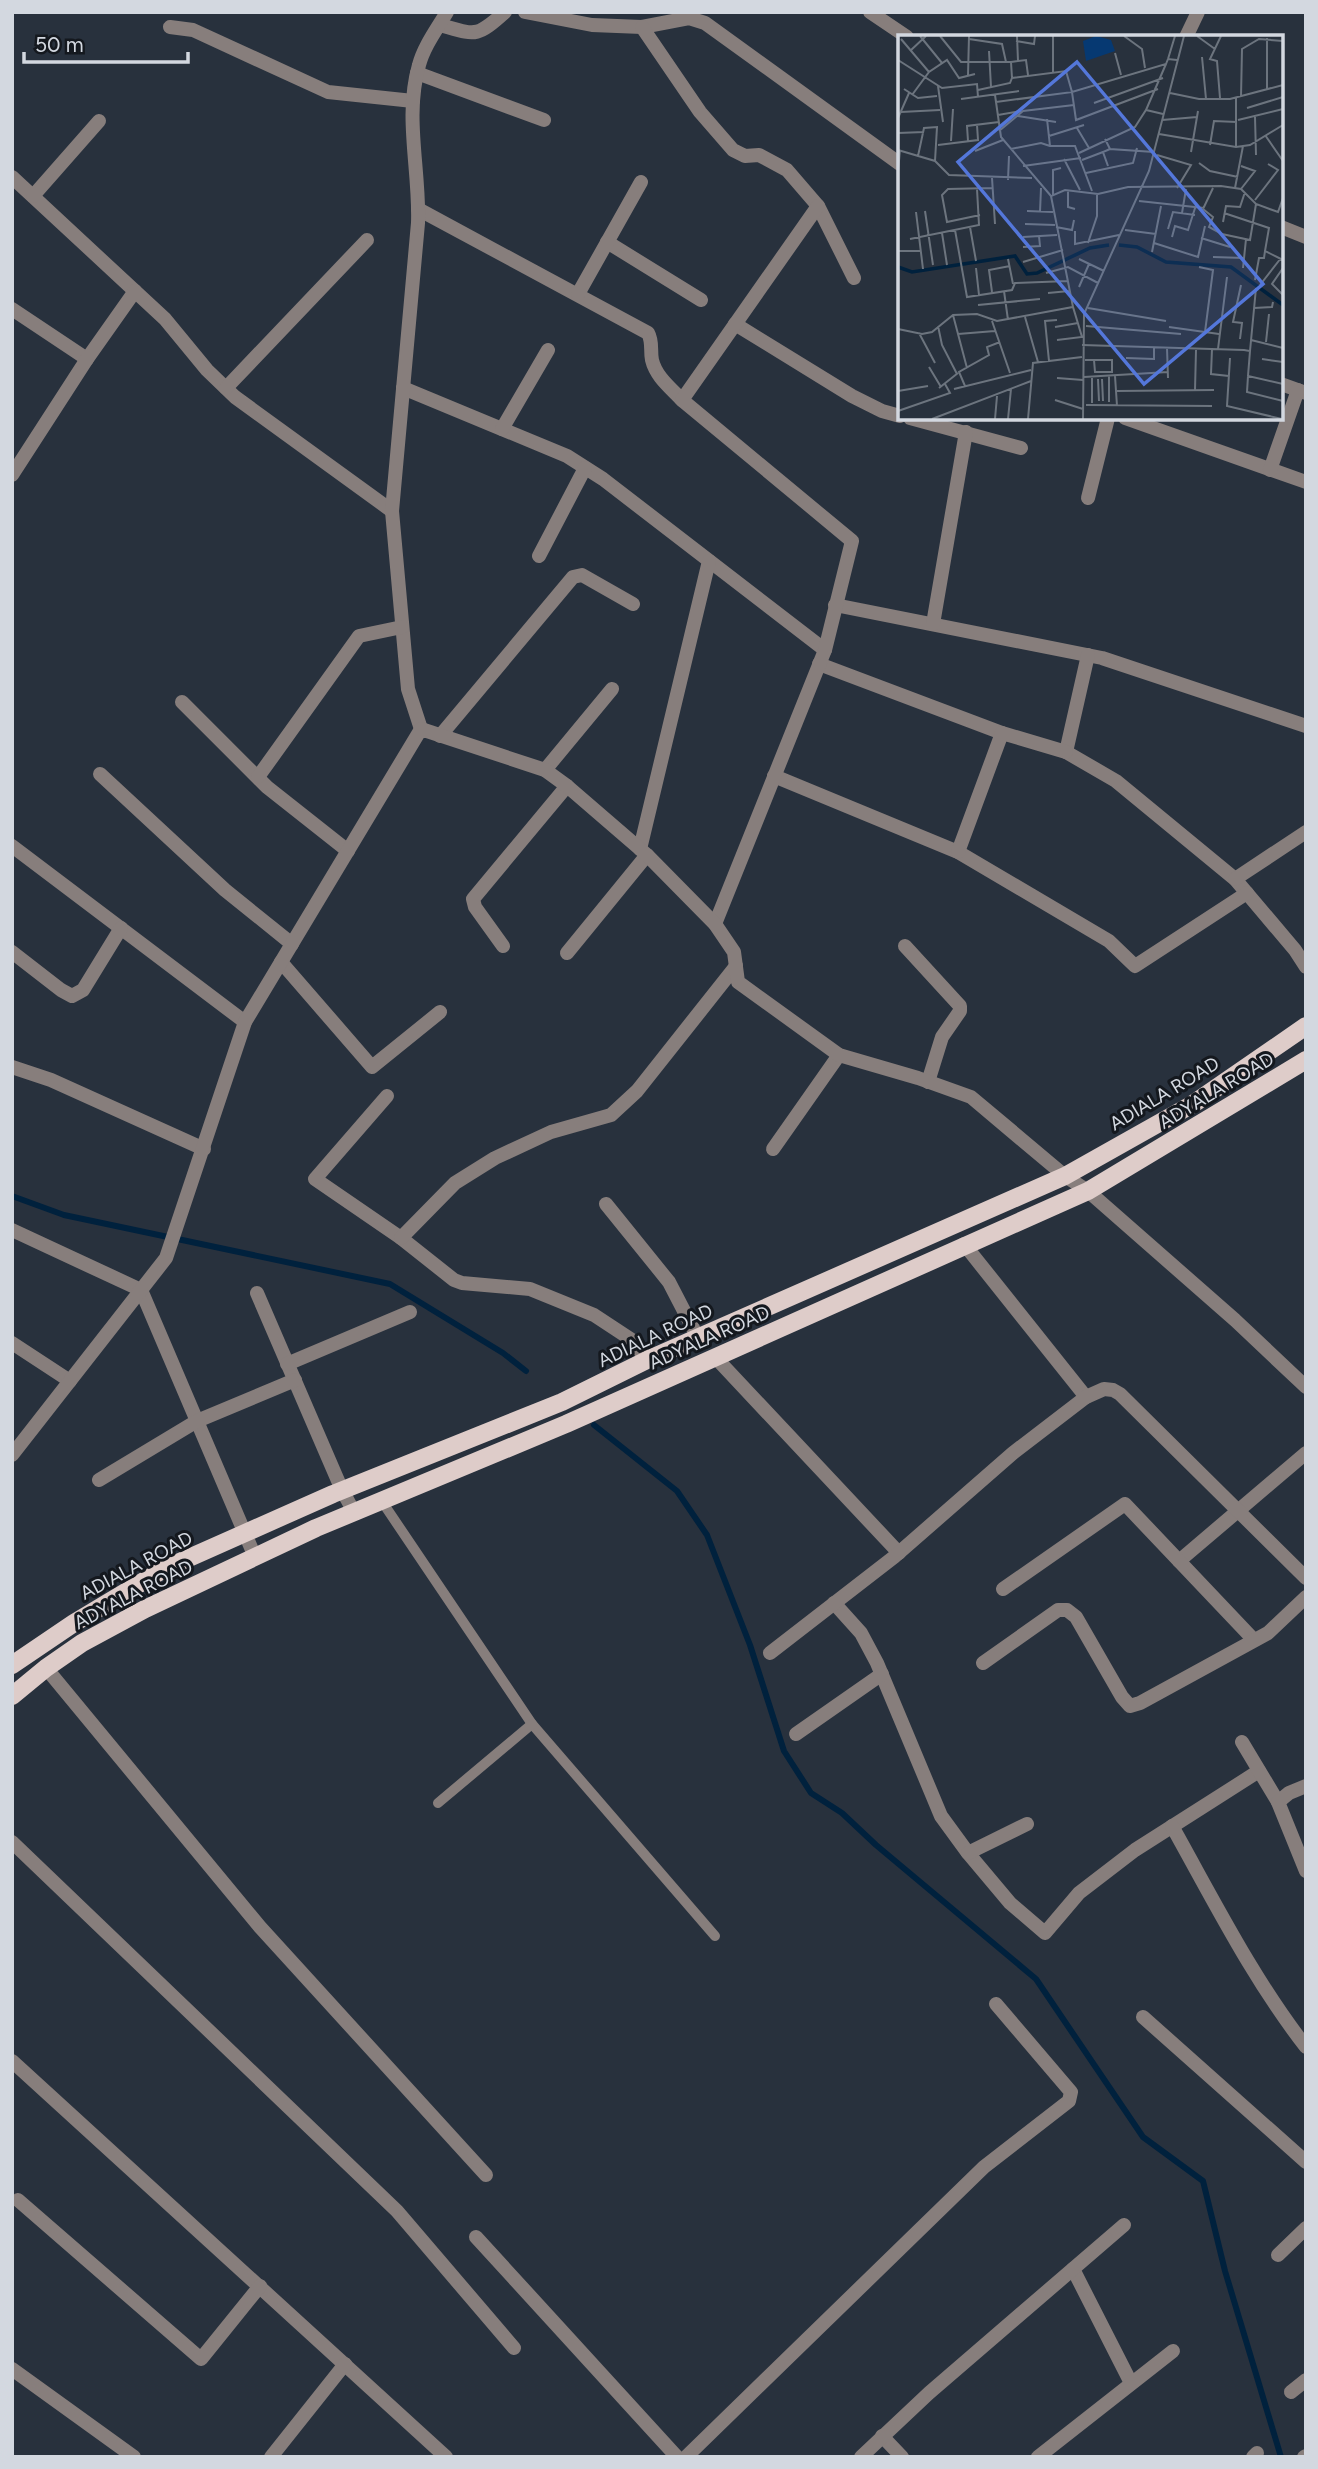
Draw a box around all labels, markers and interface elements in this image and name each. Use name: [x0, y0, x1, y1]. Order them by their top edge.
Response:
scale bar: [24, 21, 189, 65]
text: 50 m: [35, 32, 84, 57]
inset map: [898, 35, 1283, 420]
street label: ADYALA ROAD: [1155, 1047, 1278, 1134]
street label: ADIALA ROAD: [1105, 1052, 1223, 1135]
street label: ADIALA ROAD: [594, 1299, 716, 1372]
street label: ADYALA ROAD: [645, 1300, 773, 1374]
street label: ADIALA ROAD: [76, 1526, 196, 1605]
street label: ADYALA ROAD: [70, 1555, 196, 1634]

